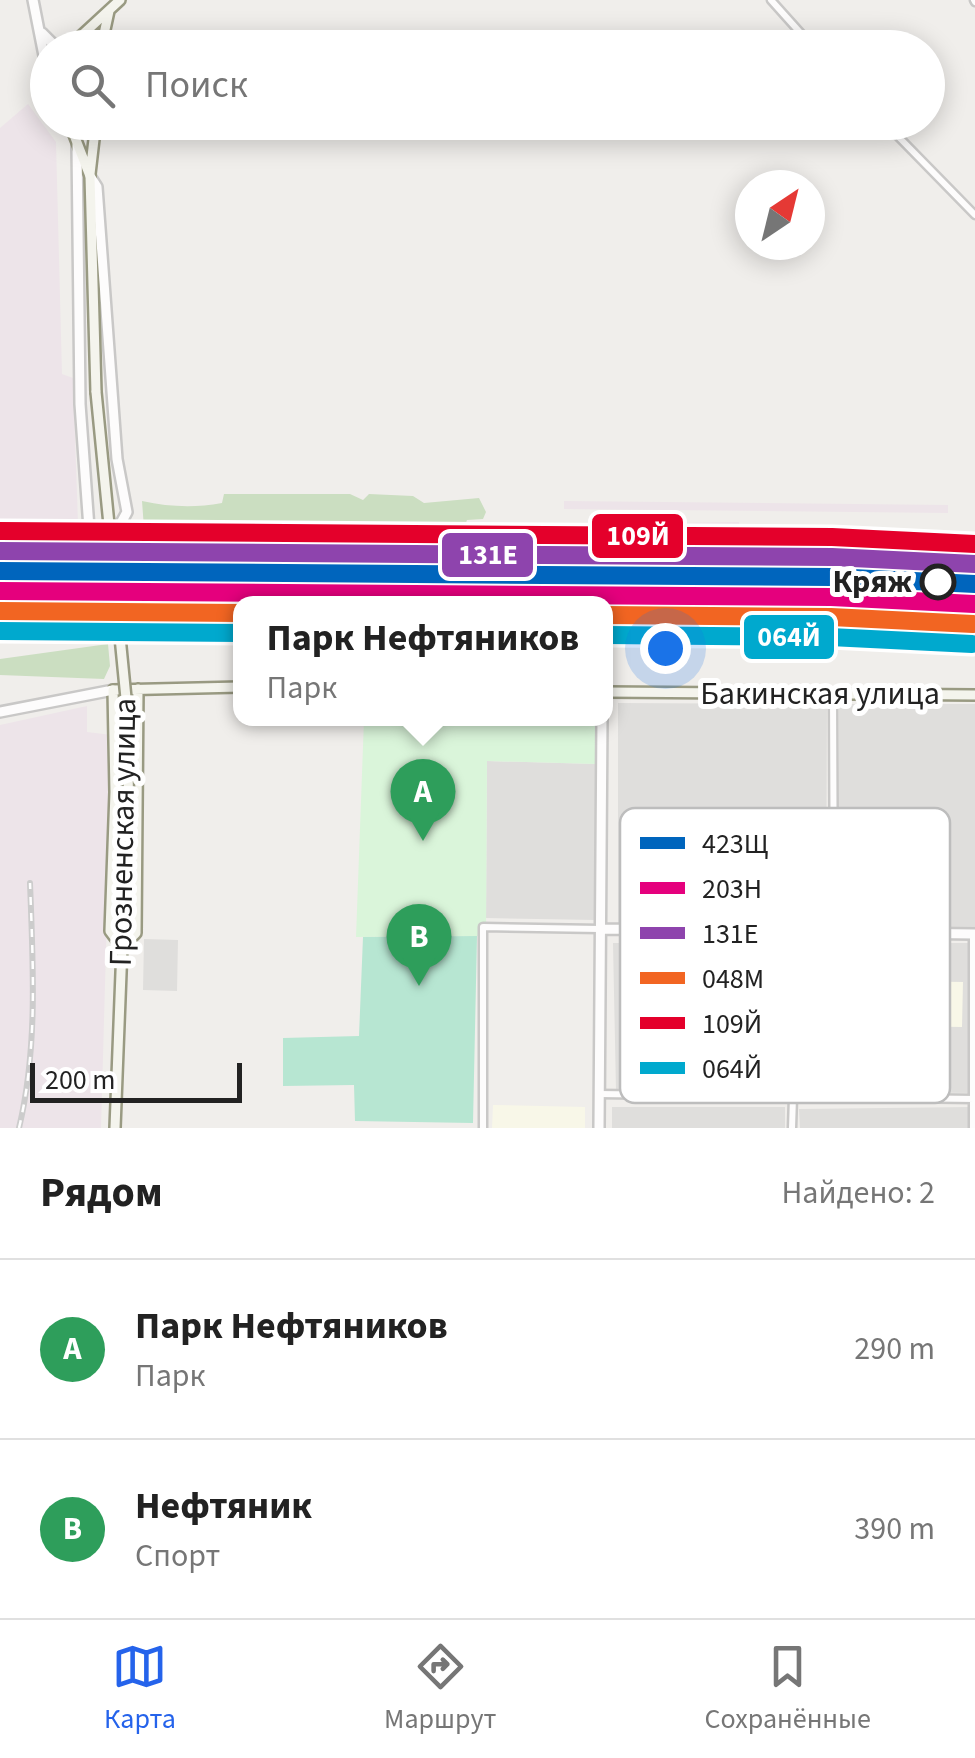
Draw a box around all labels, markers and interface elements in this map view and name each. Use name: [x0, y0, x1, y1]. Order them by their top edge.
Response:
search box: [30, 30, 945, 140]
icon: search: [65, 58, 120, 113]
text: Поиск: [145, 58, 248, 112]
north arrow: [735, 170, 825, 260]
line badge: 109Й: [590, 512, 685, 560]
text: 109Й: [606, 516, 670, 556]
line badge: 131Е: [440, 531, 535, 579]
text: 131Е: [458, 535, 518, 575]
place label: Кряж: [832, 559, 913, 605]
marker: Кряж: [921, 565, 955, 599]
popup: [233, 596, 613, 726]
text: Парк Нефтяников: [267, 611, 579, 665]
line badge: 064Й: [742, 613, 836, 661]
text: 064Й: [757, 617, 821, 657]
your location: [640, 623, 691, 674]
text: Парк: [267, 665, 337, 711]
street label: Бакинская улица: [700, 671, 940, 717]
street label: Грозненская улица: [98, 698, 148, 966]
pin: A: [390, 758, 456, 841]
legend: [620, 808, 950, 1103]
text: 423Щ: [702, 824, 768, 864]
text: 203Н: [702, 869, 762, 909]
pin: B: [386, 904, 452, 986]
text: 131Е: [702, 914, 759, 954]
text: 048М: [702, 959, 764, 999]
text: 109Й: [702, 1004, 762, 1044]
text: 064Й: [702, 1049, 762, 1089]
scale bar: [30, 1058, 242, 1102]
text: 200 m: [45, 1060, 116, 1100]
text: Рядом: [40, 1163, 163, 1223]
text: Найдено: 2: [781, 1170, 935, 1216]
text: Парк Нефтяников: [135, 1299, 448, 1353]
text: A: [63, 1326, 82, 1372]
text: 290 m: [854, 1326, 935, 1372]
text: Парк: [135, 1353, 205, 1399]
text: Нефтяник: [135, 1479, 312, 1533]
text: B: [63, 1506, 82, 1552]
text: 390 m: [854, 1506, 935, 1552]
text: Спорт: [135, 1533, 220, 1579]
tab: Карта: [104, 1639, 176, 1739]
tab: Маршрут: [384, 1639, 496, 1739]
tab: Сохранённые: [705, 1639, 871, 1739]

